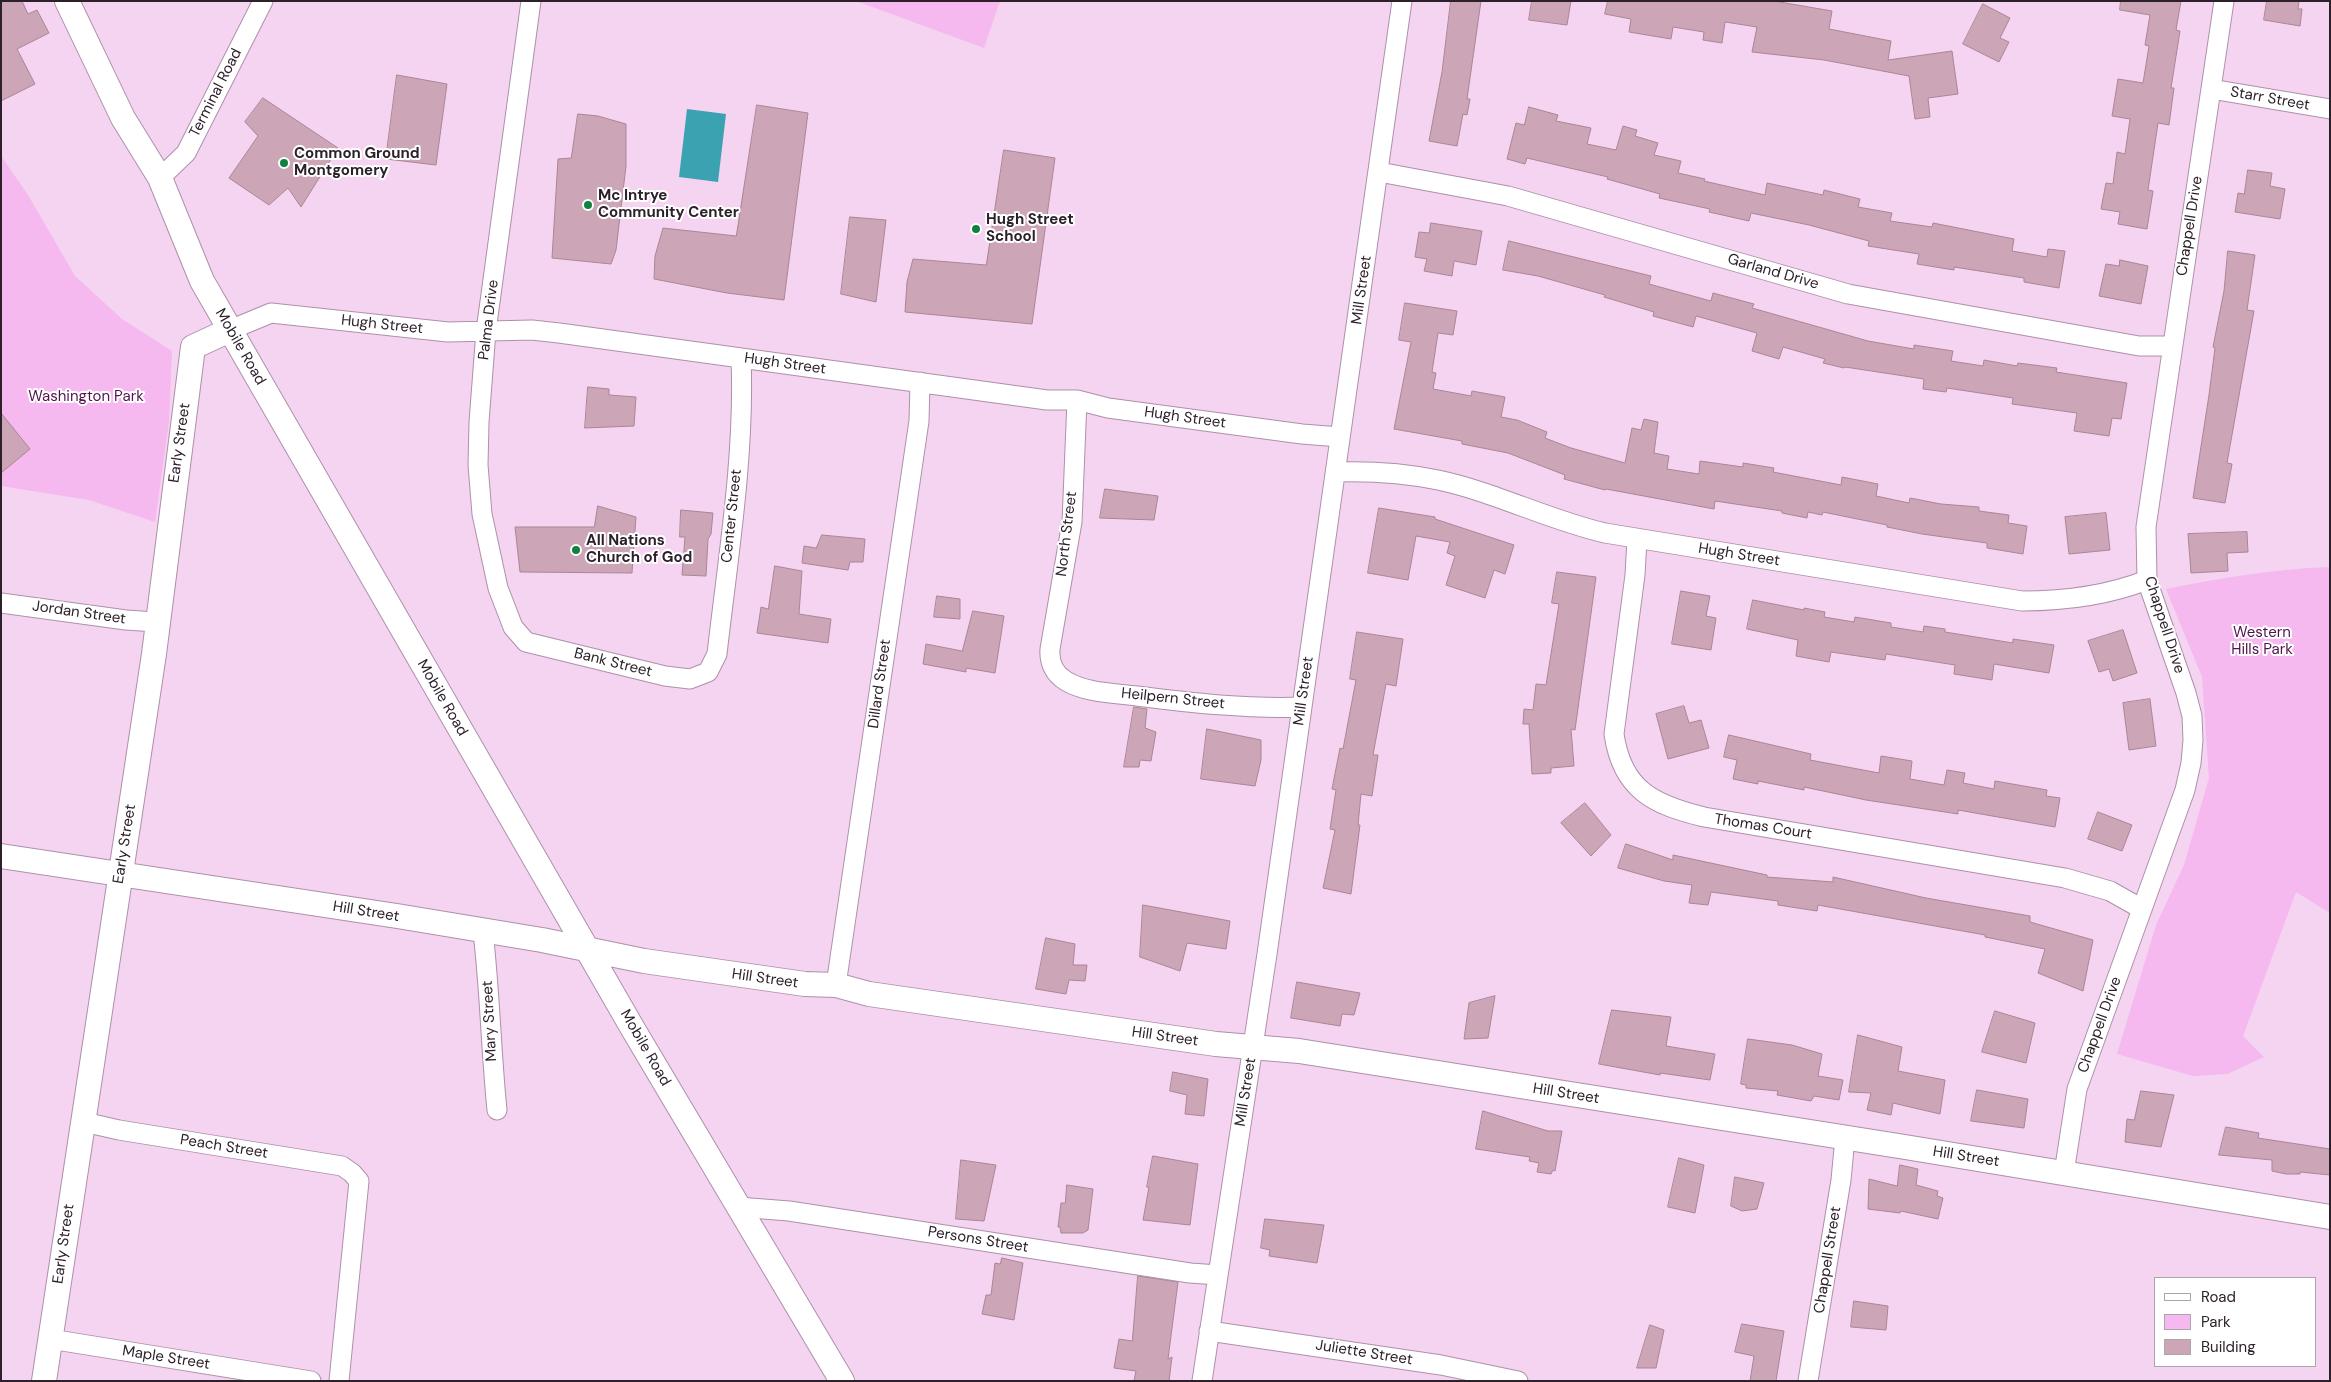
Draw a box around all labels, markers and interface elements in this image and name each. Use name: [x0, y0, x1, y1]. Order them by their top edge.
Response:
street label: Terminal Road: [186, 46, 246, 140]
street label: Starr Street: [2229, 83, 2311, 115]
place label: Common Ground Montgomery: [294, 145, 420, 180]
marker: Common Ground Montgomery: [278, 157, 290, 169]
street label: Chappell Drive: [2173, 175, 2207, 277]
place label: Mc Intrye Community Center: [598, 187, 739, 222]
marker: Mc Intrye Community Center: [582, 199, 594, 211]
place label: Hugh Street School: [986, 211, 1074, 246]
marker: Hugh Street School: [970, 223, 982, 235]
street label: Garland Drive: [1725, 250, 1821, 294]
street label: Mill Street: [1348, 254, 1376, 326]
street label: Palma Drive: [475, 279, 503, 361]
street label: Mobile Road: [211, 306, 269, 388]
street label: Hugh Street: [340, 312, 424, 338]
street label: Hugh Street: [743, 349, 827, 379]
park label: Washington Park: [28, 388, 144, 406]
street label: Early Street: [165, 402, 195, 484]
street label: Hugh Street: [1143, 403, 1227, 433]
street label: Center Street: [718, 468, 746, 564]
street label: North Street: [1053, 490, 1081, 578]
place label: All Nations Church of God: [586, 532, 692, 567]
street label: Hugh Street: [1697, 540, 1781, 570]
marker: All Nations Church of God: [570, 544, 582, 556]
street label: Chappell Drive: [2140, 574, 2188, 676]
street label: Jordan Street: [31, 598, 127, 628]
park label: Western Hills Park: [2231, 624, 2293, 659]
street label: Dillard Street: [865, 638, 895, 730]
street label: Bank Street: [572, 645, 654, 681]
street label: Mill Street: [1290, 655, 1318, 727]
street label: Mobile Road: [413, 657, 471, 739]
street label: Heilpern Street: [1120, 685, 1226, 713]
street label: Early Street: [110, 803, 140, 885]
street label: Thomas Court: [1713, 810, 1813, 844]
street label: Hill Street: [332, 898, 400, 926]
street label: Hill Street: [731, 965, 799, 993]
street label: Chappell Drive: [2074, 974, 2126, 1076]
street label: Mary Street: [479, 980, 501, 1062]
street label: Mobile Road: [616, 1007, 674, 1089]
street label: Hill Street: [1131, 1023, 1199, 1051]
street label: Mill Street: [1232, 1056, 1260, 1128]
street label: Hill Street: [1532, 1080, 1600, 1108]
street label: Peach Street: [179, 1131, 269, 1163]
street label: Hill Street: [1932, 1143, 2000, 1171]
street label: Early Street: [49, 1203, 79, 1285]
street label: Chappell Street: [1811, 1205, 1845, 1315]
street label: Persons Street: [927, 1223, 1029, 1257]
legend: [2154, 1277, 2316, 1367]
text: Road: [2201, 1287, 2236, 1307]
text: Park: [2201, 1312, 2231, 1332]
street label: Juliette Street: [1314, 1336, 1414, 1370]
text: Building: [2201, 1337, 2256, 1357]
street label: Maple Street: [121, 1342, 211, 1374]

